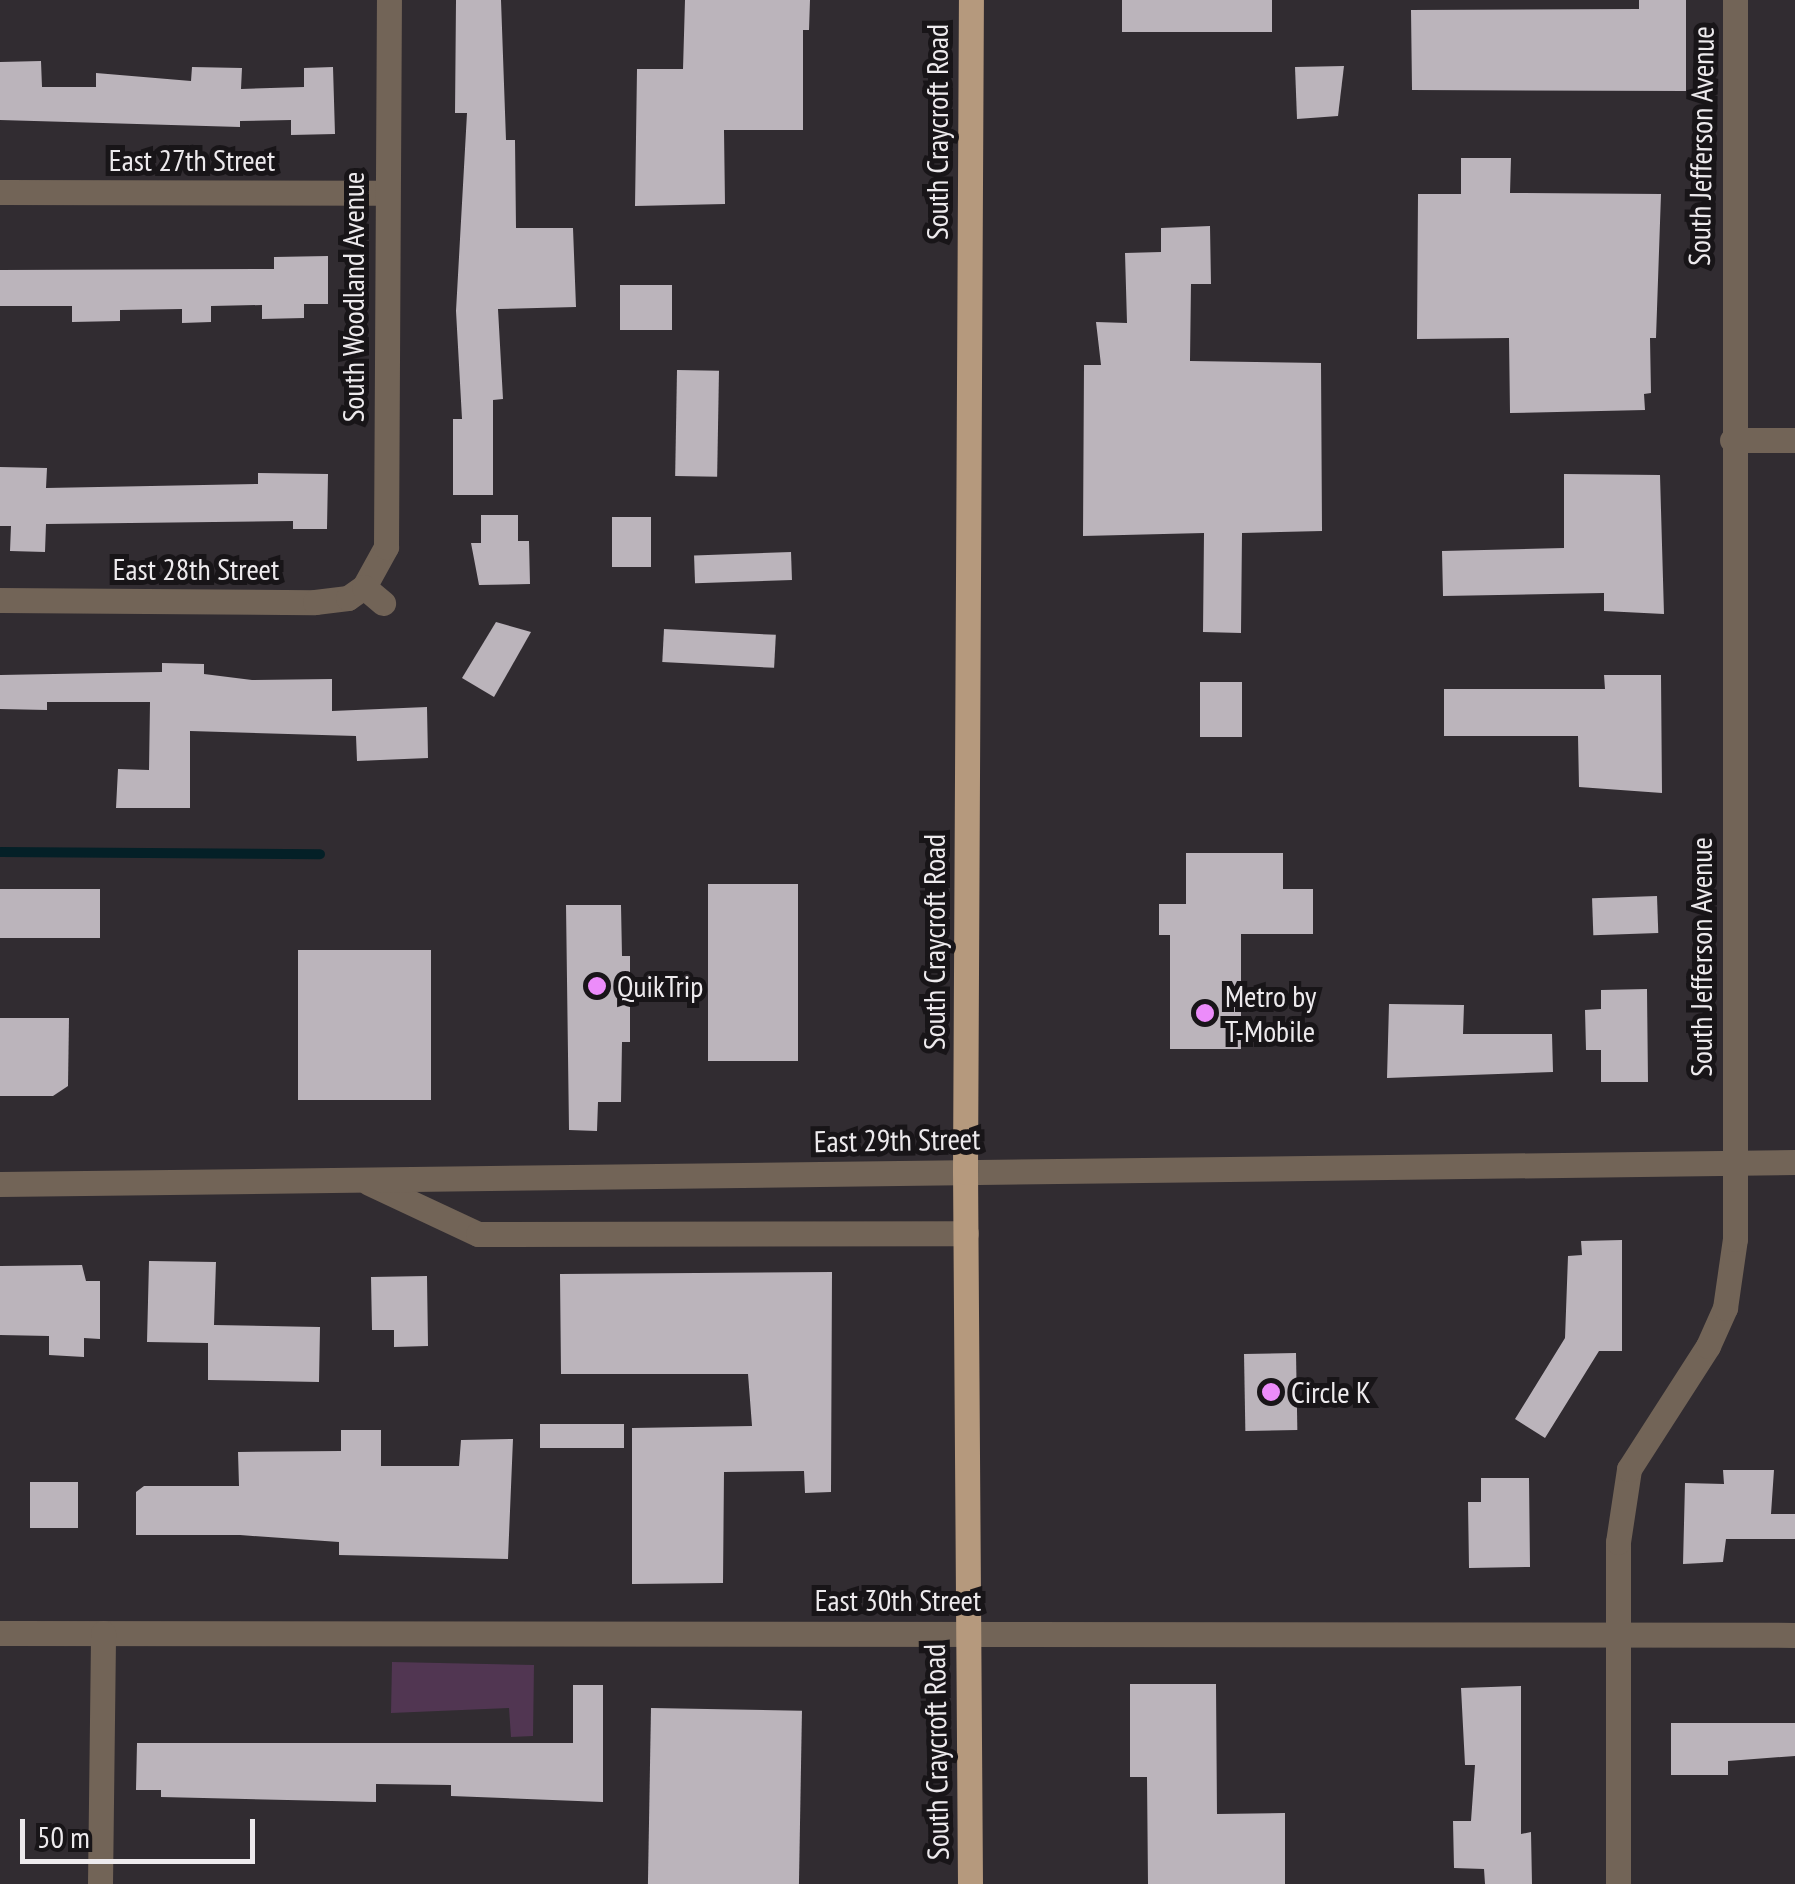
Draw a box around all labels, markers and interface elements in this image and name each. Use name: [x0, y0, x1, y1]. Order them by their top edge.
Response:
street label: South Craycroft Road: [919, 24, 955, 240]
street label: South Jefferson Avenue: [1681, 25, 1721, 267]
street label: East 27th Street: [109, 142, 275, 178]
street label: South Woodland Avenue: [335, 171, 371, 423]
street label: East 28th Street: [113, 551, 279, 587]
street label: South Craycroft Road: [916, 834, 952, 1050]
street label: South Jefferson Avenue: [1683, 837, 1719, 1077]
place label: QuikTrip: [617, 968, 703, 1004]
marker: QuikTrip: [586, 975, 608, 997]
place label: Metro by T-Mobile: [1225, 978, 1316, 1048]
marker: Metro by T-Mobile: [1194, 1002, 1216, 1024]
street label: East 29th Street: [813, 1121, 981, 1159]
place label: Circle K: [1291, 1374, 1371, 1410]
marker: Circle K: [1260, 1381, 1282, 1403]
street label: East 30th Street: [815, 1582, 981, 1618]
street label: South Craycroft Road: [916, 1644, 956, 1860]
scale bar: [25, 1799, 260, 1861]
text: 50 m: [37, 1817, 90, 1856]

